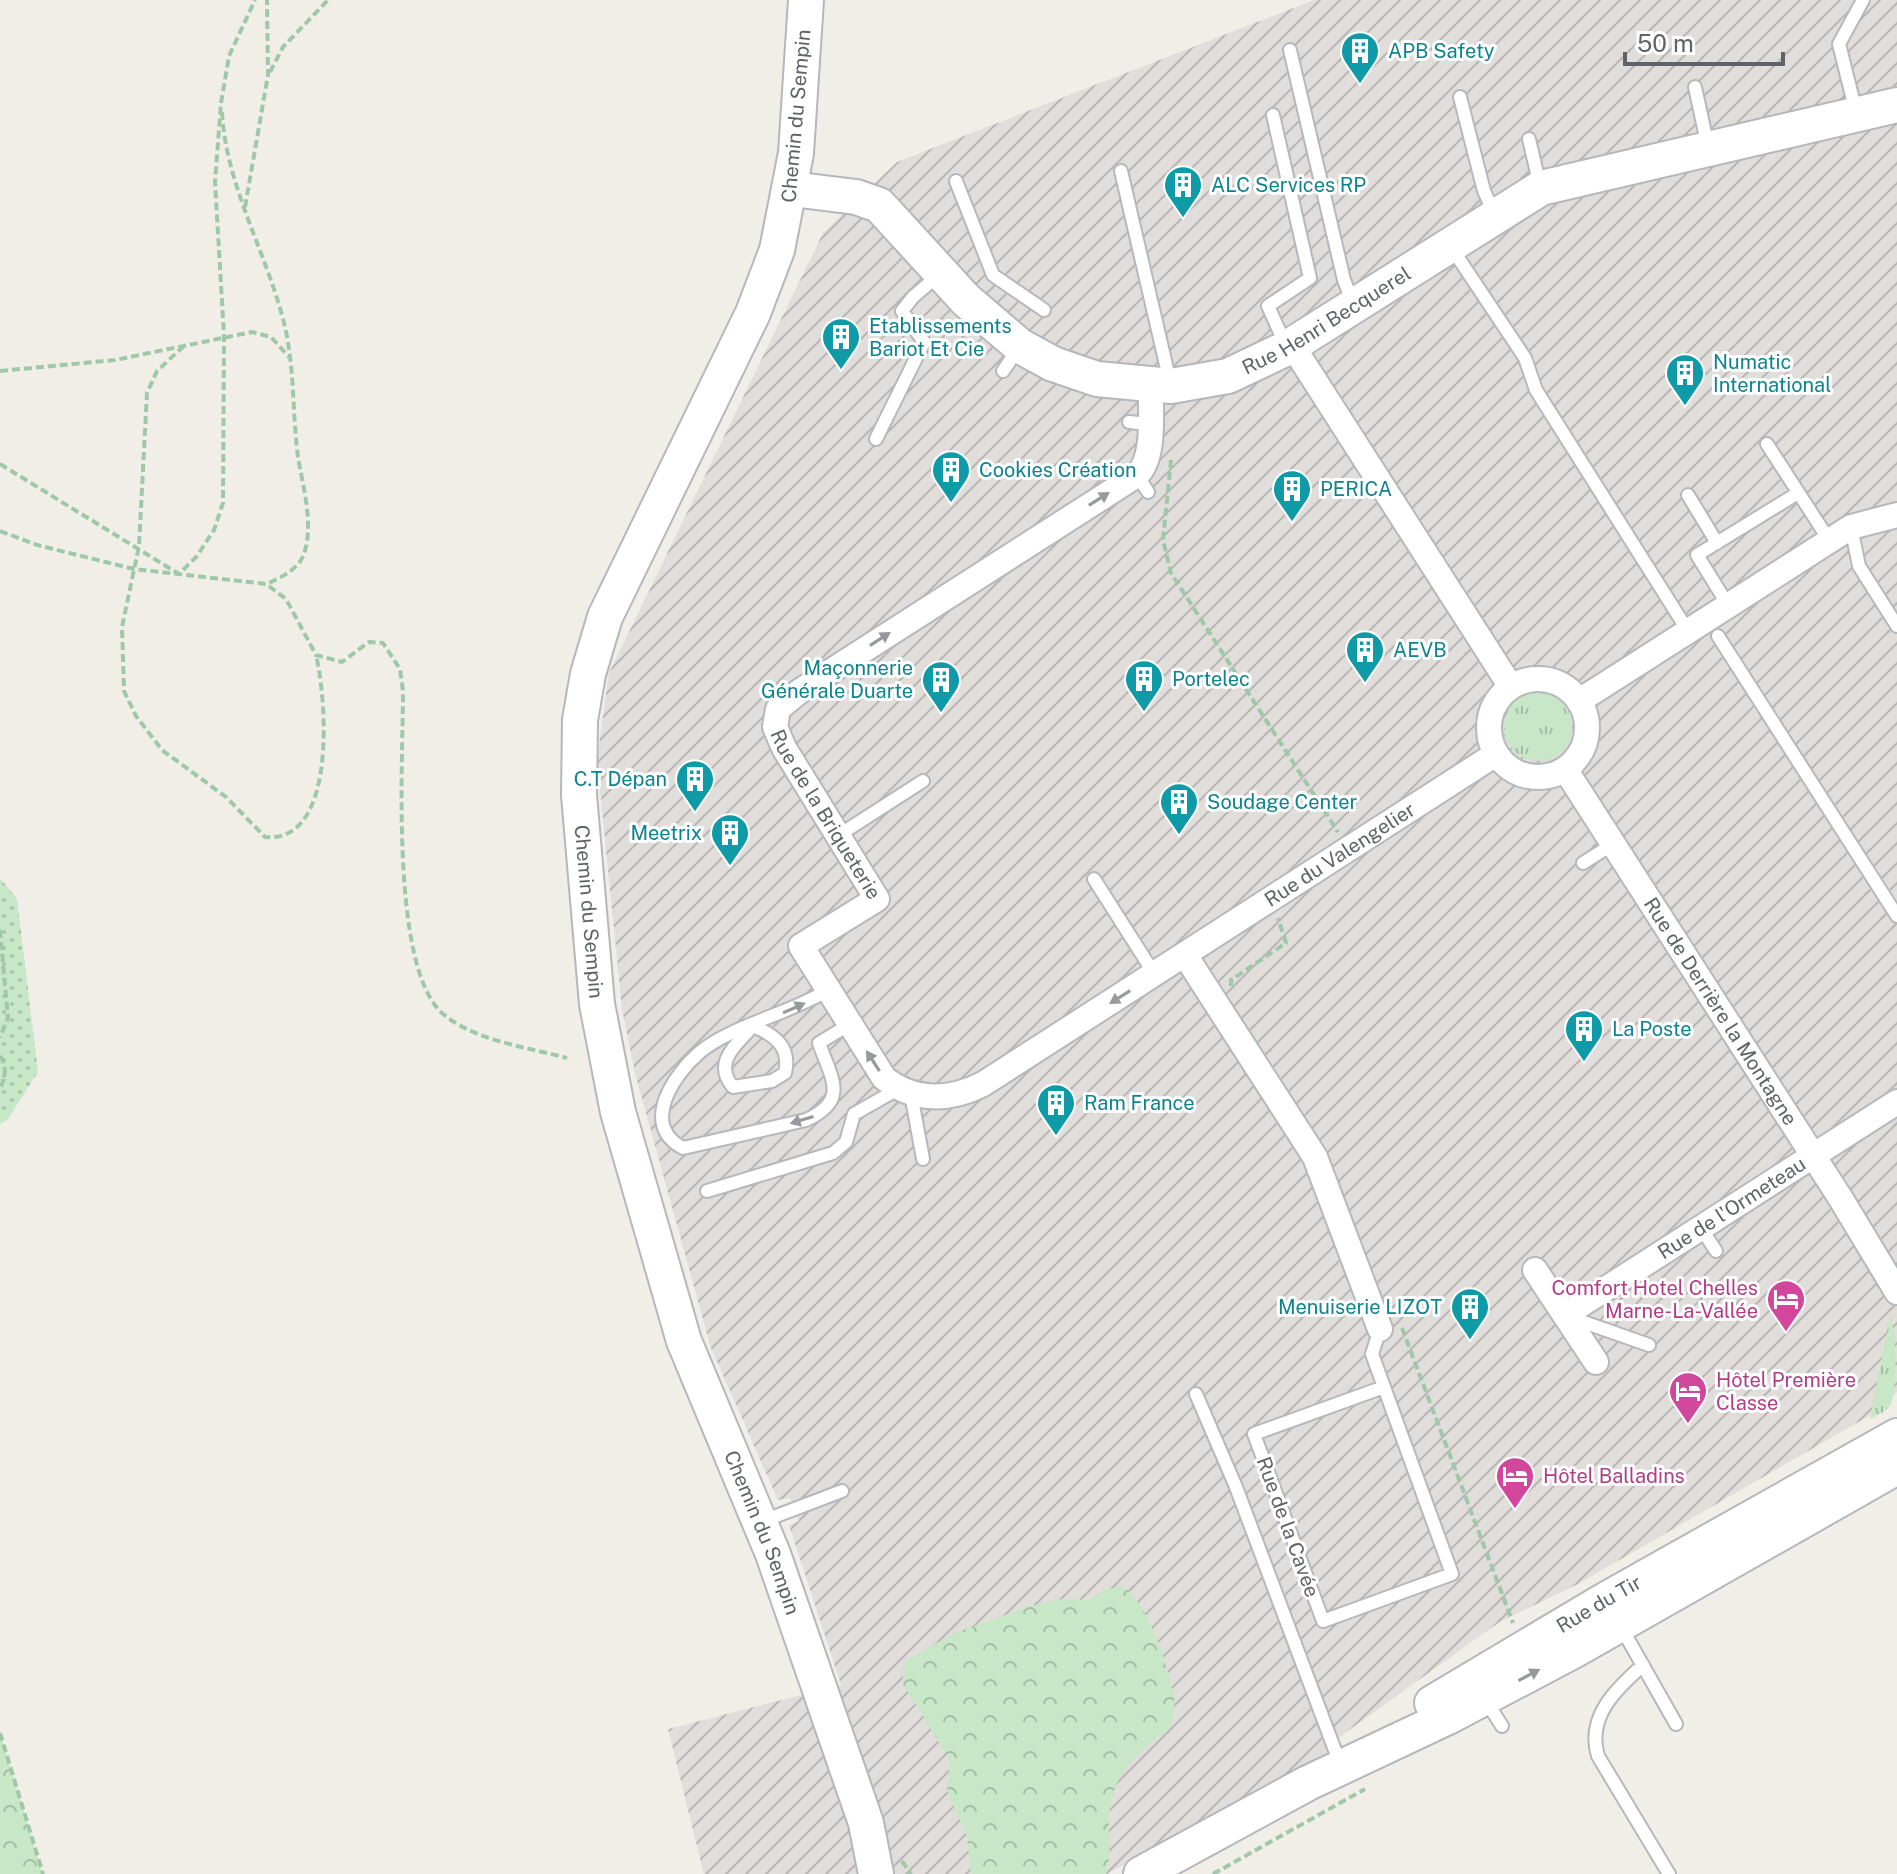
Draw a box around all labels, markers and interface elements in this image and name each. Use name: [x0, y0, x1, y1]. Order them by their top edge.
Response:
scale bar: [1625, 16, 1783, 66]
street label: Chemin du Sempin: [776, 28, 816, 204]
text: 50 m: [1637, 29, 1694, 57]
building icon: APB Safety: [1339, 30, 1381, 85]
place label: APB Safety: [1388, 39, 1495, 63]
building icon: ALC Services RP: [1162, 164, 1204, 219]
place label: ALC Services RP: [1211, 173, 1366, 197]
street label: Rue Henri Becquerel: [1238, 261, 1415, 380]
place label: Etablissements Bariot Et Cie: [869, 314, 1012, 361]
building icon: Etablissements Bariot Et Cie: [820, 316, 862, 371]
place label: Numatic International: [1713, 350, 1831, 397]
building icon: Numatic International: [1664, 352, 1706, 407]
building icon: Cookies Création: [930, 449, 972, 504]
place label: Cookies Création: [979, 458, 1137, 482]
building icon: PERICA: [1271, 468, 1313, 523]
place label: PERICA: [1320, 477, 1392, 501]
one-way arrow: [1088, 492, 1110, 506]
building icon: AEVB: [1344, 629, 1386, 684]
one-way arrow: [869, 632, 891, 646]
place label: AEVB: [1393, 638, 1447, 662]
place label: Maçonnerie Générale Duarte: [761, 656, 913, 703]
building icon: Portelec: [1123, 658, 1165, 713]
building icon: Maçonnerie Générale Duarte: [920, 659, 962, 714]
place label: Portelec: [1172, 667, 1250, 691]
street label: Rue de la Briqueterie: [765, 726, 886, 904]
building icon: C.T Dépan: [674, 758, 716, 813]
place label: C.T Dépan: [574, 767, 667, 791]
building icon: Soudage Center: [1158, 781, 1200, 836]
place label: Soudage Center: [1207, 790, 1357, 814]
street label: Rue du Valengelier: [1260, 797, 1420, 912]
building icon: Meetrix: [709, 812, 751, 867]
place label: Meetrix: [630, 821, 702, 845]
street label: Chemin du Sempin: [570, 824, 608, 1000]
street label: Rue de Derrière la Montagne: [1639, 893, 1802, 1130]
one-way arrow: [1109, 990, 1130, 1005]
one-way arrow: [782, 1002, 806, 1015]
building icon: La Poste: [1563, 1008, 1605, 1063]
place label: La Poste: [1612, 1017, 1692, 1041]
one-way arrow: [867, 1050, 881, 1072]
building icon: Ram France: [1035, 1082, 1077, 1137]
place label: Ram France: [1084, 1091, 1195, 1115]
one-way arrow: [790, 1114, 814, 1127]
street label: Rue de l'Ormeteau: [1653, 1152, 1810, 1264]
place label: Comfort Hotel Chelles Marne-La-Vallée: [1552, 1276, 1758, 1323]
hotel icon: Comfort Hotel Chelles Marne-La-Vallée: [1765, 1278, 1807, 1333]
building icon: Menuiserie LIZOT: [1449, 1286, 1491, 1341]
place label: Menuiserie LIZOT: [1278, 1295, 1442, 1319]
place label: Hôtel Première Classe: [1716, 1368, 1856, 1415]
hotel icon: Hôtel Première Classe: [1667, 1370, 1709, 1425]
street label: Chemin du Sempin: [719, 1447, 805, 1618]
street label: Rue de la Cavée: [1251, 1454, 1325, 1600]
hotel icon: Hôtel Balladins: [1494, 1455, 1536, 1510]
place label: Hôtel Balladins: [1543, 1464, 1685, 1488]
street label: Rue du Tir: [1552, 1570, 1646, 1638]
one-way arrow: [1517, 1668, 1540, 1682]

